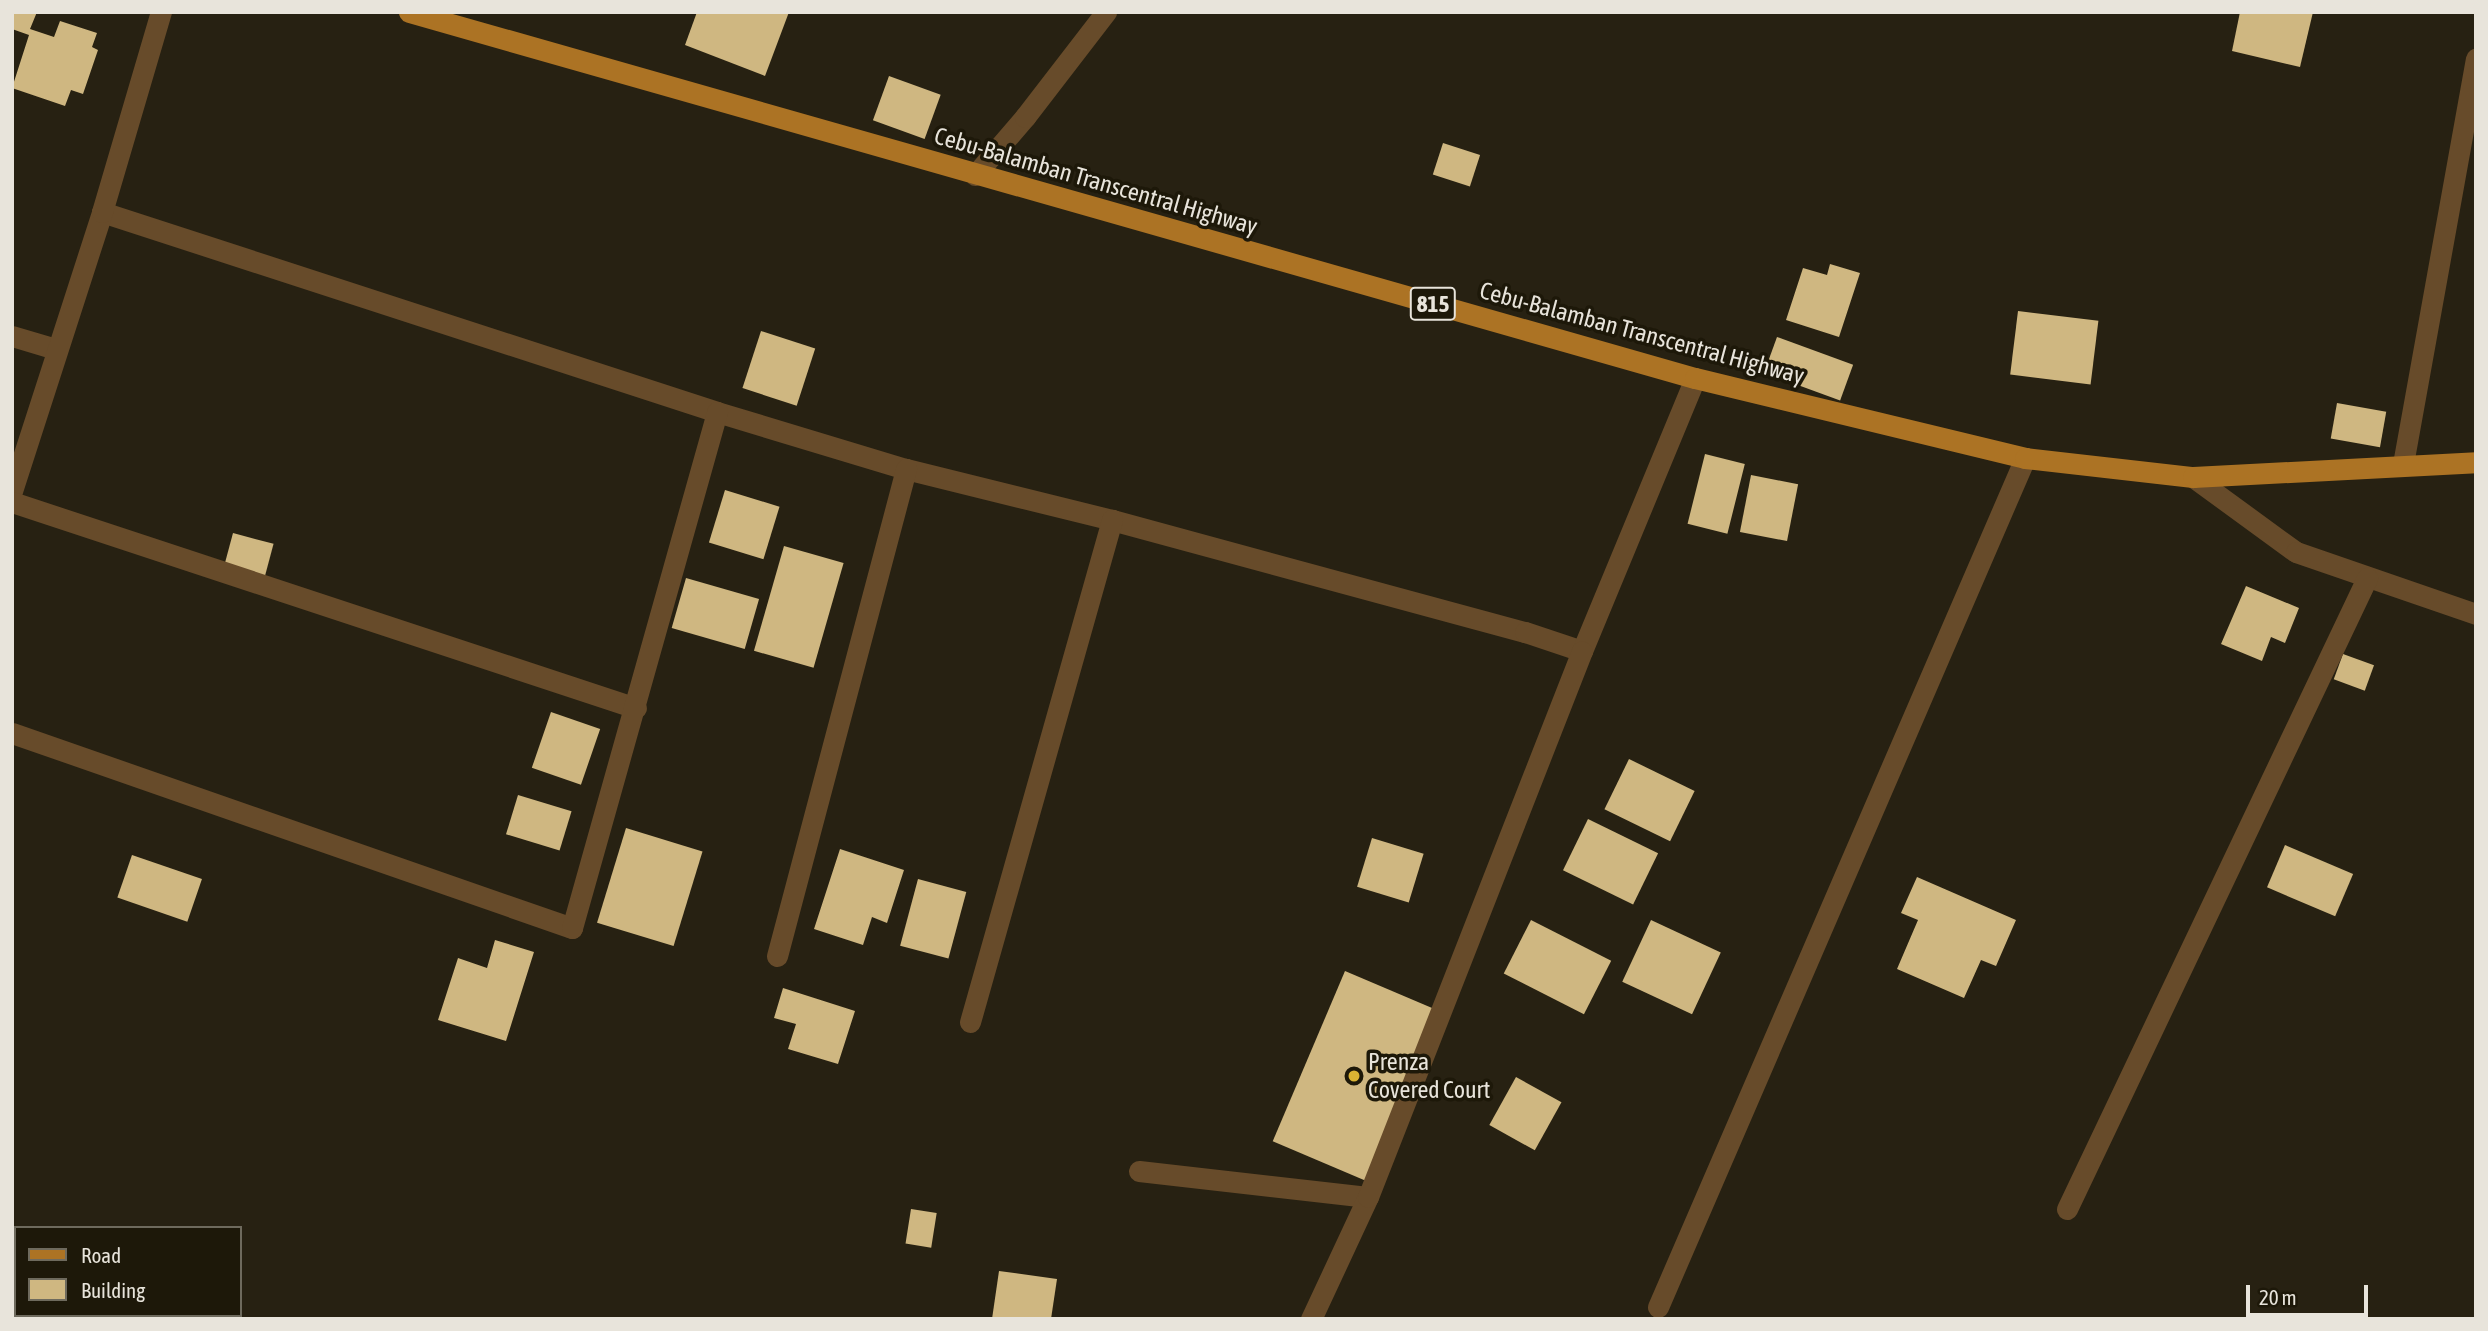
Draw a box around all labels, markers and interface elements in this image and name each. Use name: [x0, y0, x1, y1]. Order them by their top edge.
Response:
street label: Cebu-Balamban Transcentral Highway: [931, 121, 1261, 241]
street label: Cebu-Balamban Transcentral Highway: [1477, 276, 1807, 390]
road number: 815: [1408, 284, 1458, 324]
place label: Prenza Covered Court: [1368, 1048, 1490, 1104]
marker: Prenza Covered Court: [1346, 1068, 1362, 1084]
legend: [14, 1226, 242, 1317]
text: Road: [81, 1243, 121, 1267]
scale bar: [2250, 1272, 2372, 1316]
text: Building: [81, 1278, 145, 1302]
text: 20 m: [2259, 1285, 2297, 1309]

